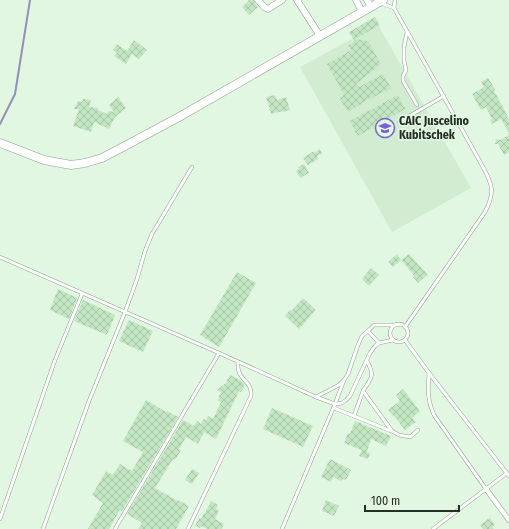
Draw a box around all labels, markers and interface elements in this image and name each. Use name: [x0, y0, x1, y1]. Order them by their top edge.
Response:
place label: CAIC Juscelino Kubitschek: [399, 114, 470, 142]
school or university icon: CAIC Juscelino Kubitschek: [374, 117, 396, 139]
scale bar: [365, 487, 459, 513]
text: 100 m: [371, 494, 400, 508]

